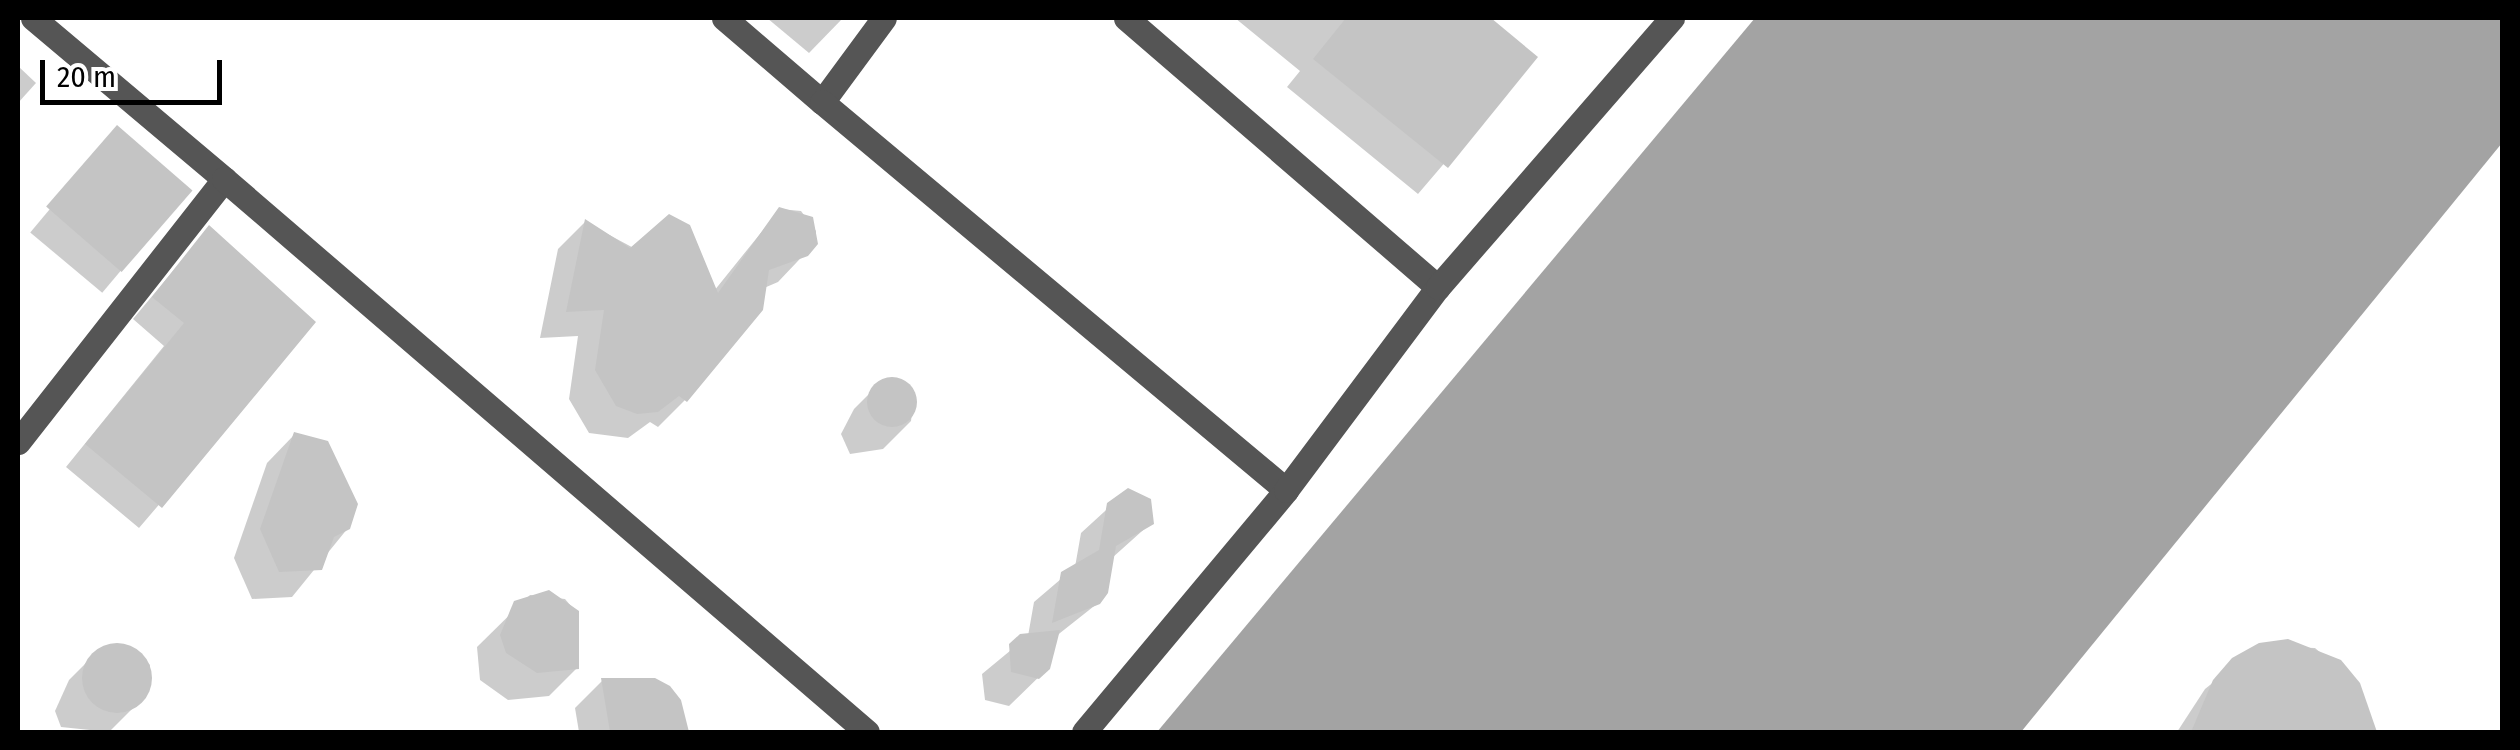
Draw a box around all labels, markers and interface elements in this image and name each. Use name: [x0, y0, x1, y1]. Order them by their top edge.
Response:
scale bar: [45, 40, 228, 102]
text: 20 m: [57, 59, 116, 95]

